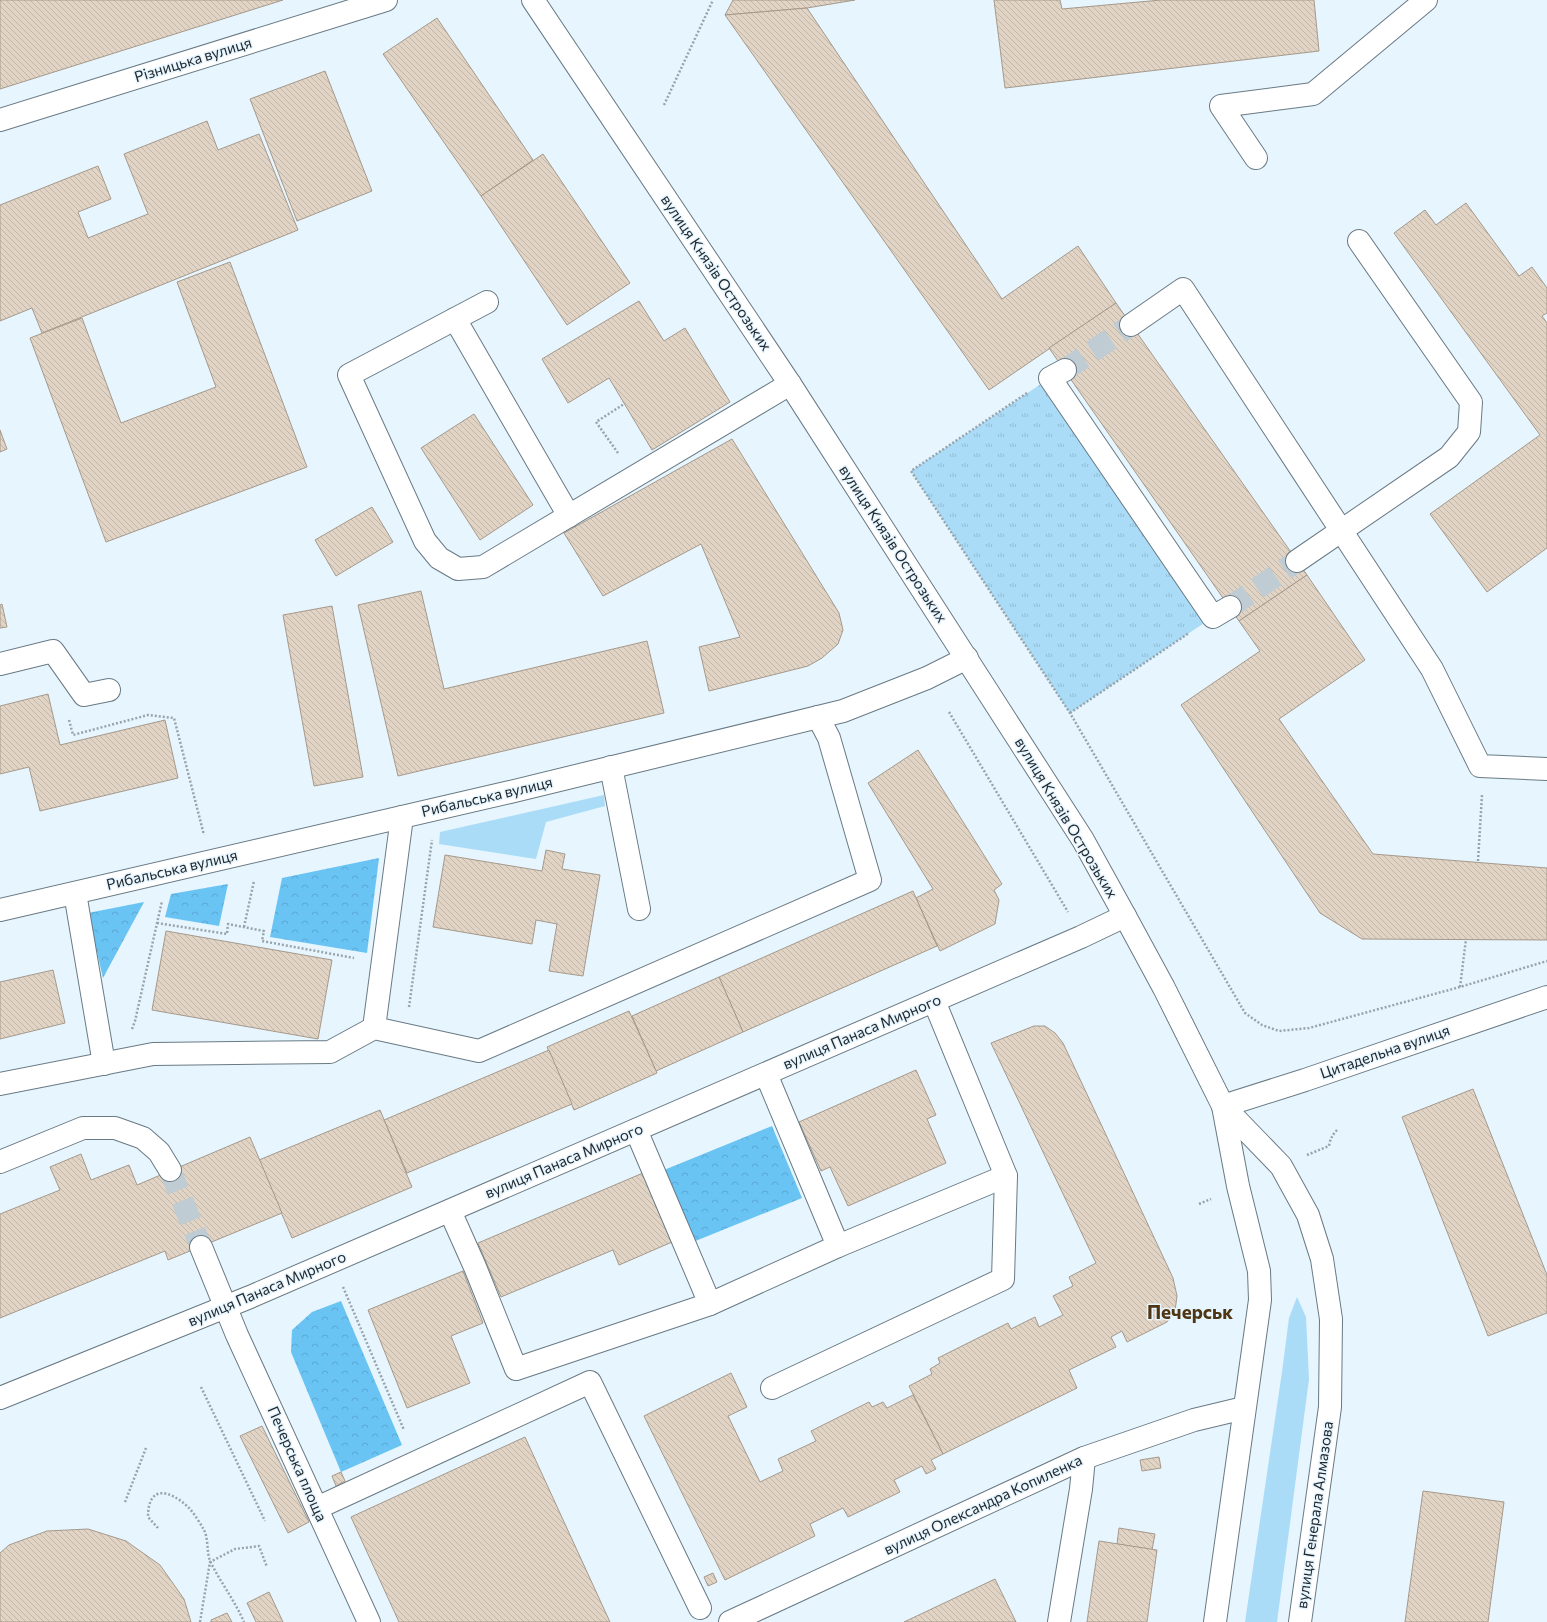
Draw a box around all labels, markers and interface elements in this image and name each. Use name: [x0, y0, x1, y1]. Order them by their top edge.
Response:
street label: Різницька вулиця: [132, 33, 254, 85]
street label: вулиця Князів Острозьких: [658, 191, 776, 354]
street label: вулиця Князів Острозьких: [836, 461, 952, 626]
street label: вулиця Князів Острозьких: [1012, 734, 1122, 901]
street label: Рибальська вулиця: [419, 772, 554, 820]
street label: Рибальська вулиця: [104, 845, 239, 893]
street label: вулиця Панаса Мирного: [780, 990, 943, 1073]
street label: Цитадельна вулиця: [1317, 1020, 1452, 1082]
street label: вулиця Панаса Мирного: [482, 1119, 645, 1202]
street label: вулиця Панаса Мирного: [185, 1247, 348, 1330]
district label: Печерськ: [1147, 1300, 1233, 1323]
street label: Печерська площа: [264, 1403, 331, 1524]
street label: вулиця Генерала Алмазова: [1292, 1420, 1336, 1610]
street label: вулиця Олександра Копиленка: [881, 1450, 1085, 1558]

